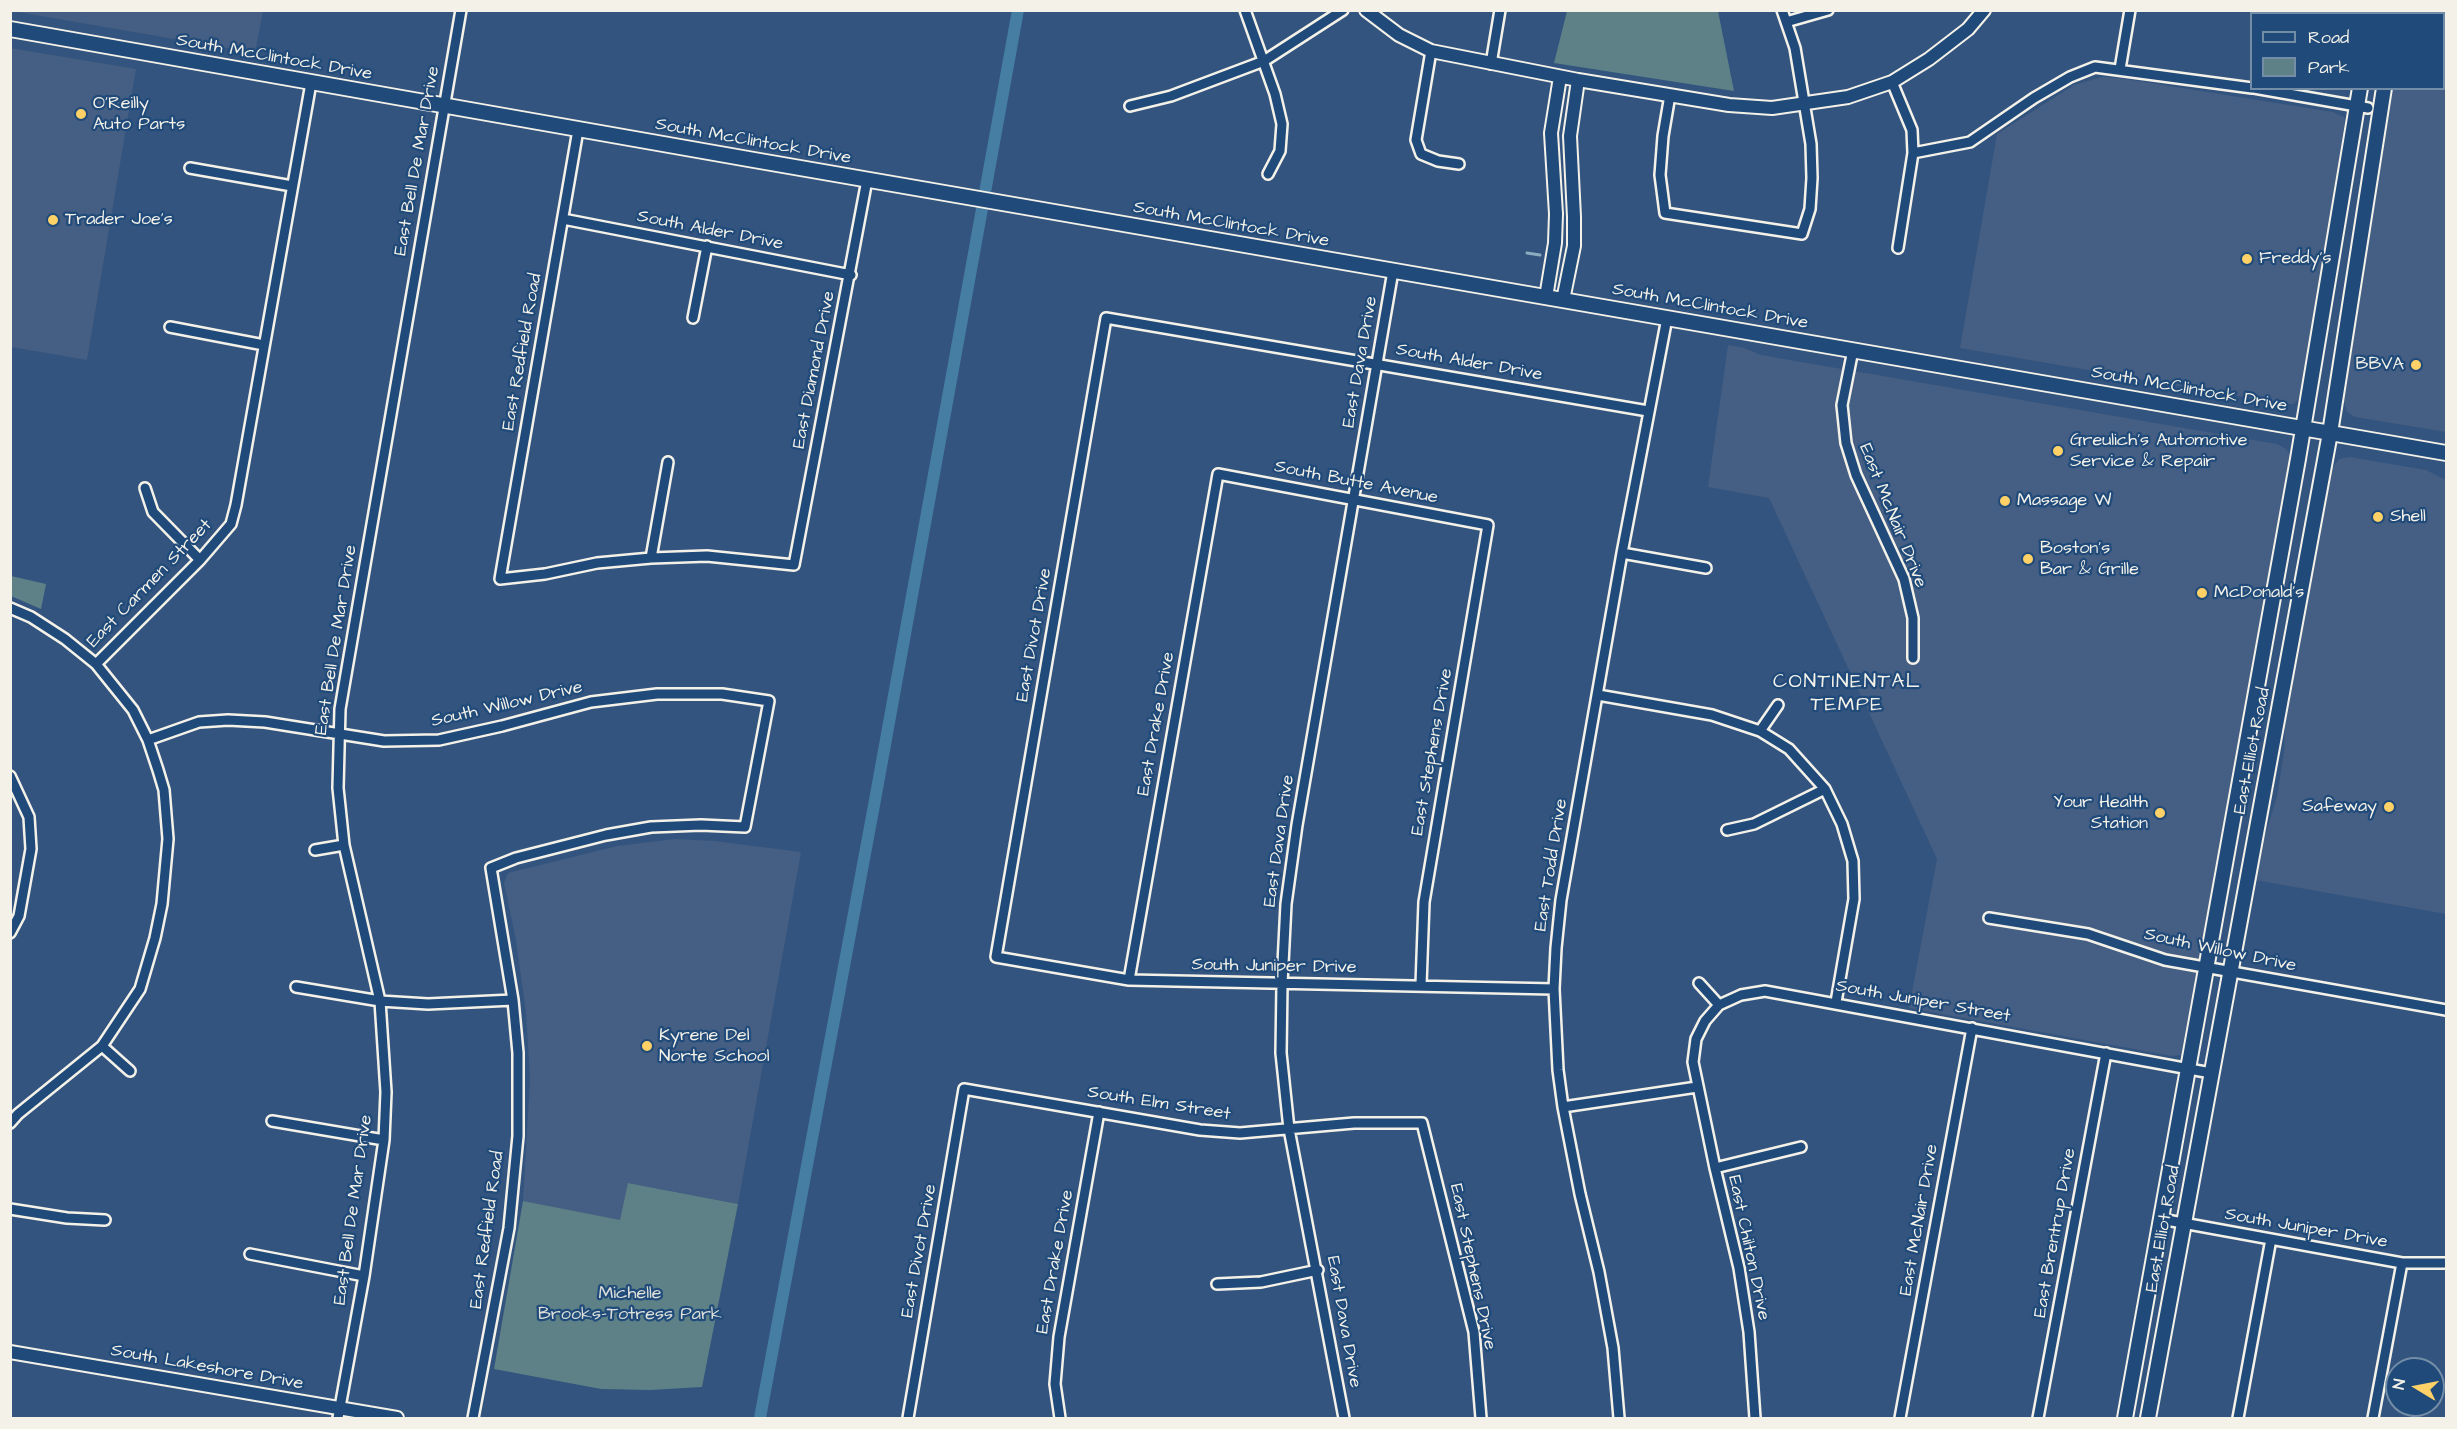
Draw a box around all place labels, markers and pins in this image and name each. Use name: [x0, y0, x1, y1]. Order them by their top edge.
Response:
place label: O'Reilly Auto Parts: [93, 93, 185, 136]
marker: O'Reilly Auto Parts: [74, 107, 88, 121]
place label: Trader Joe's: [65, 209, 173, 231]
marker: Trader Joe's: [46, 213, 60, 227]
place label: Freddy's: [2259, 248, 2331, 270]
marker: Freddy's: [2240, 252, 2254, 266]
place label: BBVA: [2356, 354, 2404, 376]
marker: BBVA: [2409, 358, 2423, 372]
place label: Greulich's Automotive Service & Repair: [2070, 430, 2248, 472]
marker: Greulich's Automotive Service & Repair: [2051, 444, 2065, 458]
place label: Massage W: [2017, 490, 2111, 512]
marker: Massage W: [1998, 494, 2012, 508]
place label: Shell: [2390, 506, 2426, 528]
marker: Shell: [2371, 510, 2385, 524]
place label: Boston's Bar & Grille: [2040, 538, 2139, 580]
marker: Boston's Bar & Grille: [2021, 552, 2035, 566]
place label: McDonald's: [2214, 582, 2304, 604]
marker: McDonald's: [2195, 586, 2209, 600]
place label: Your Health Station: [2053, 792, 2148, 834]
place label: Safeway: [2302, 796, 2377, 818]
marker: Safeway: [2382, 800, 2396, 814]
marker: Your Health Station: [2153, 806, 2167, 820]
place label: Kyrene Del Norte School: [659, 1025, 770, 1068]
marker: Kyrene Del Norte School: [640, 1039, 654, 1053]

